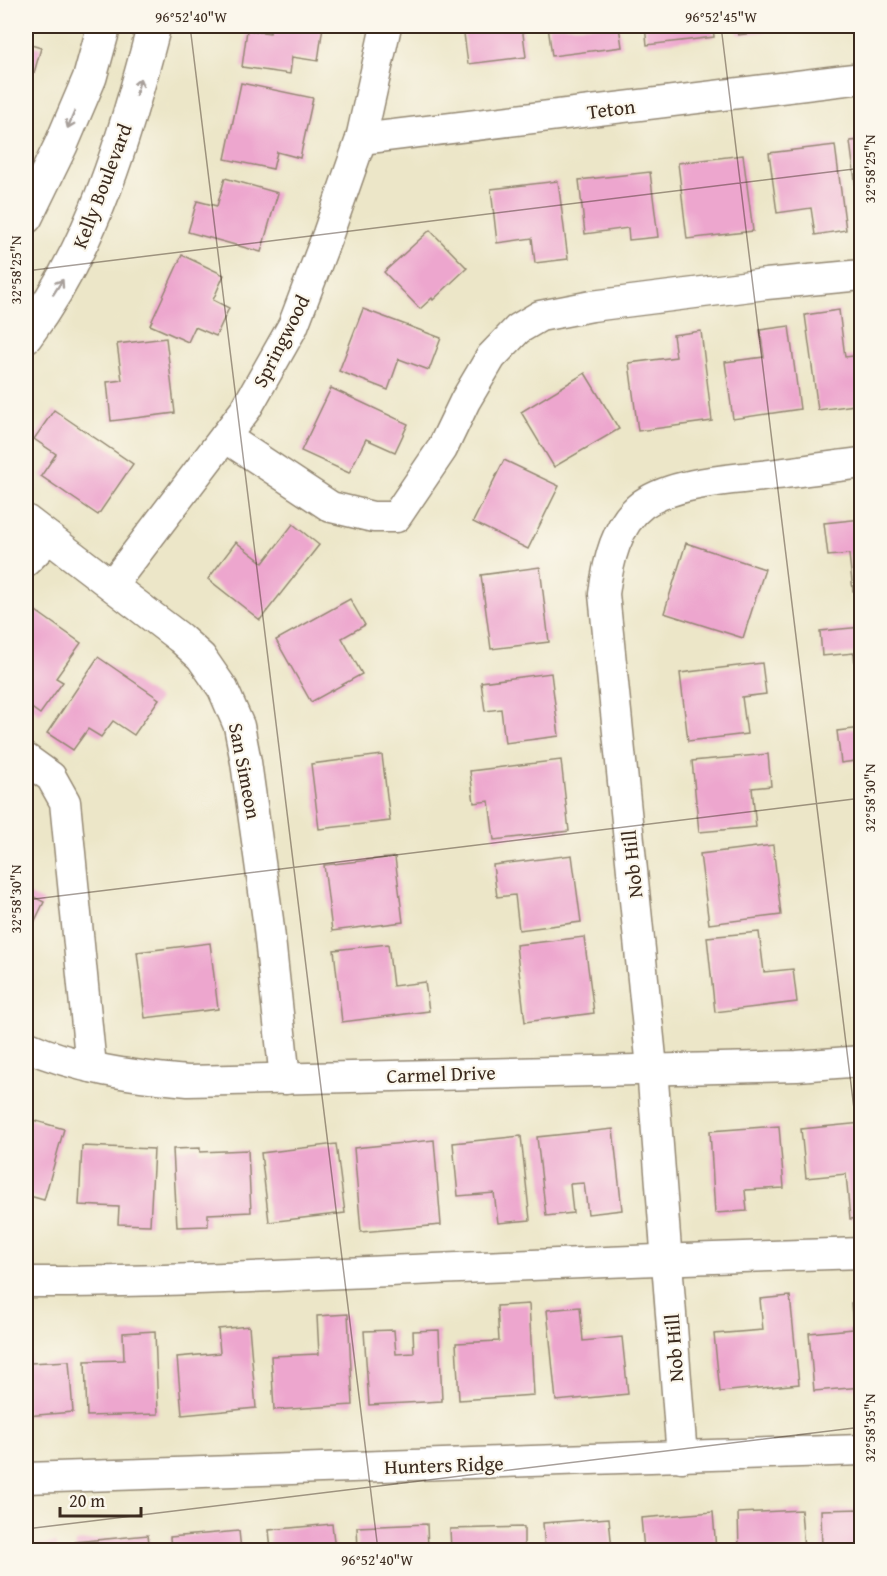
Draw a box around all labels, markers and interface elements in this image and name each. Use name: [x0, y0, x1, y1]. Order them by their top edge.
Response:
text: 96°52'40"W: [155, 6, 227, 27]
text: 96°52'45"W: [685, 6, 757, 27]
one-way arrow: [133, 78, 144, 97]
street label: Teton: [585, 91, 637, 126]
one-way arrow: [65, 111, 76, 129]
street label: Kelly Boulevard: [64, 119, 139, 253]
text: 32°58'25"N: [859, 134, 880, 203]
text: 32°58'25"N: [5, 235, 26, 304]
one-way arrow: [52, 279, 64, 296]
street label: Springwood: [245, 289, 316, 392]
street label: San Simeon: [222, 720, 269, 821]
text: 32°58'30"N: [859, 763, 880, 832]
street label: Nob Hill: [613, 828, 649, 899]
text: 32°58'30"N: [5, 864, 26, 933]
street label: Carmel Drive: [386, 1057, 496, 1090]
street label: Nob Hill: [657, 1313, 690, 1383]
text: 32°58'35"N: [859, 1393, 880, 1462]
street label: Hunters Ridge: [384, 1448, 504, 1481]
scale bar: [60, 1480, 141, 1518]
text: 20 m: [69, 1487, 105, 1514]
text: 96°52'40"W: [341, 1549, 413, 1570]

